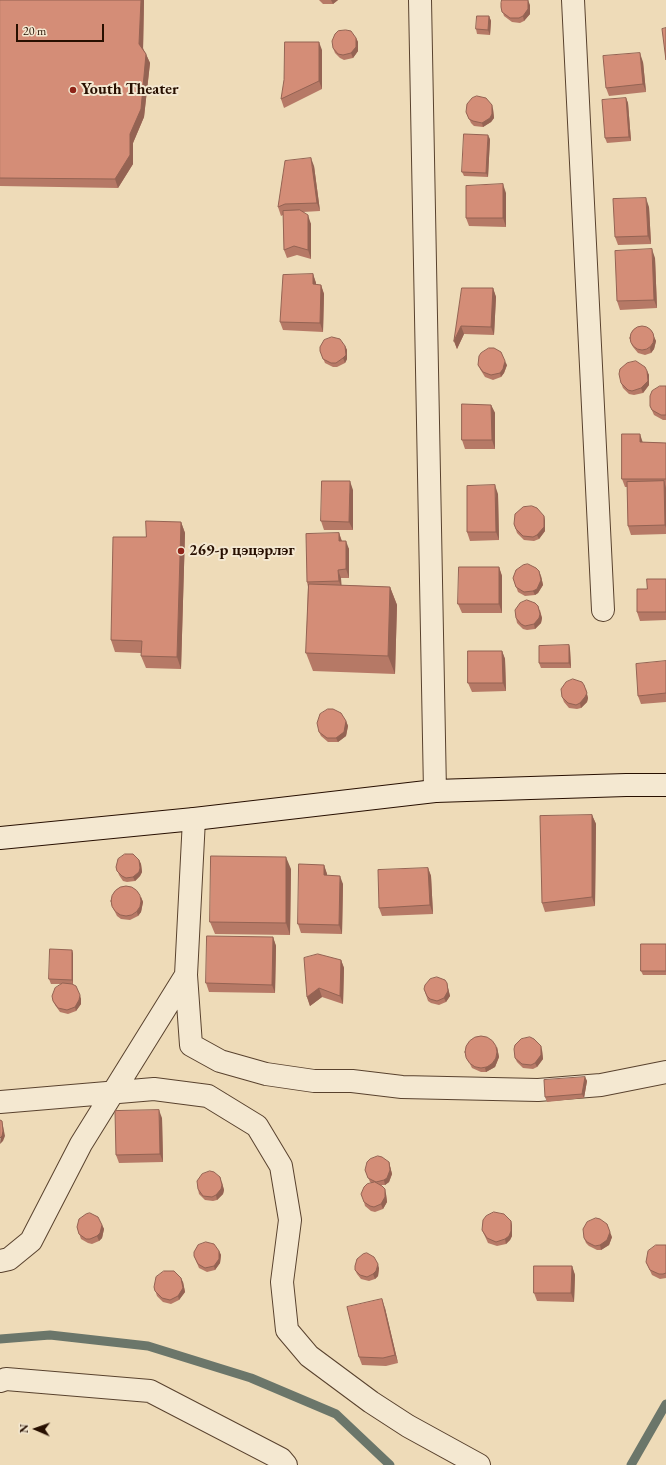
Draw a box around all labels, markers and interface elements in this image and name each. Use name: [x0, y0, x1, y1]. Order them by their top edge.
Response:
scale bar: [18, 16, 106, 42]
text: 20 m: [23, 23, 46, 39]
place label: Youth Theater: [81, 80, 179, 100]
marker: Youth Theater: [68, 85, 78, 95]
place label: 269-р цэцэрлэг: [189, 541, 295, 561]
marker: 269-р цэцэрлэг: [176, 546, 186, 556]
north arrow: [16, 1409, 56, 1449]
text: N: [17, 1424, 31, 1433]

